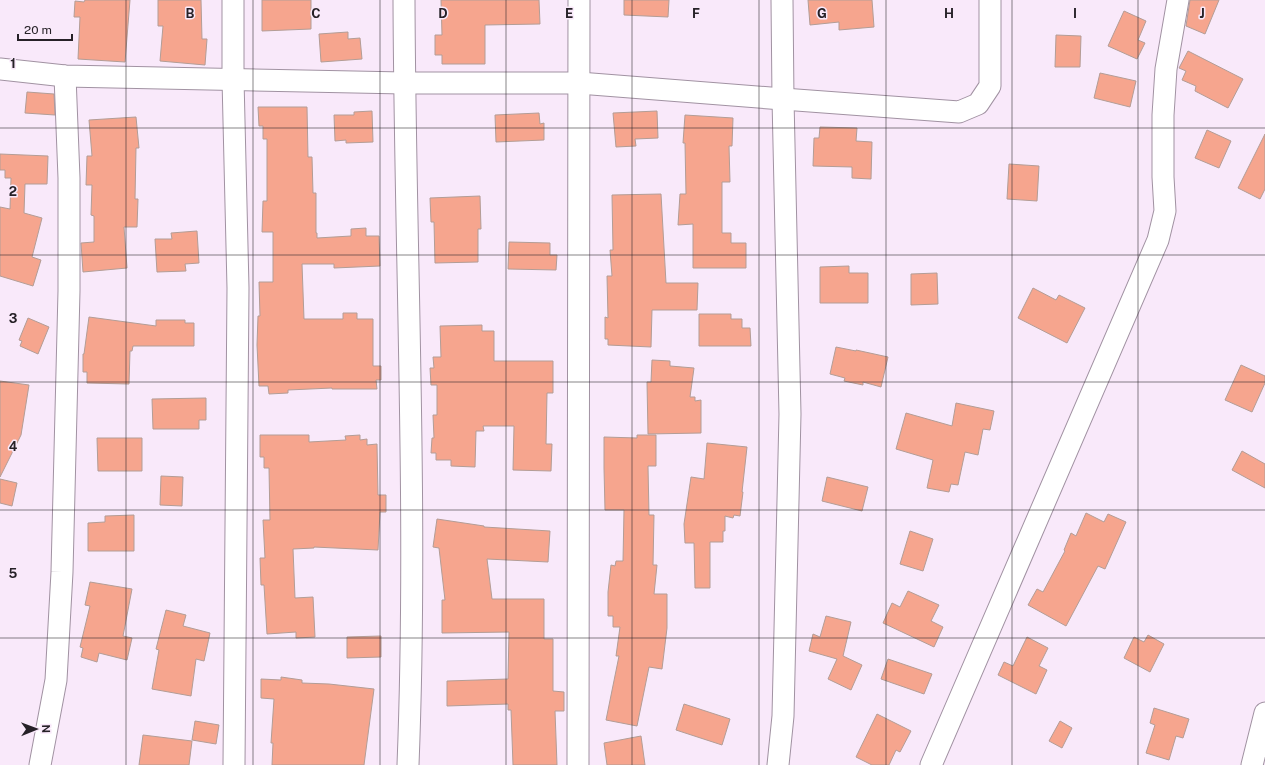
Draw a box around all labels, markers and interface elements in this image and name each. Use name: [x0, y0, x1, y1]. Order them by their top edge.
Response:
text: B: [186, 6, 195, 21]
text: C: [311, 6, 321, 21]
text: D: [438, 6, 448, 21]
text: E: [565, 6, 573, 21]
text: F: [692, 6, 700, 21]
text: G: [817, 6, 827, 21]
text: H: [944, 6, 954, 21]
text: I: [1073, 6, 1077, 21]
text: J: [1199, 6, 1205, 21]
scale bar: [18, 16, 72, 42]
text: 20 m: [24, 23, 52, 37]
text: 1: [10, 56, 16, 71]
text: 2: [9, 184, 17, 199]
text: 3: [9, 311, 18, 326]
text: 4: [9, 439, 18, 454]
text: 5: [9, 566, 18, 581]
north arrow: [16, 709, 56, 749]
text: N: [40, 724, 52, 733]

